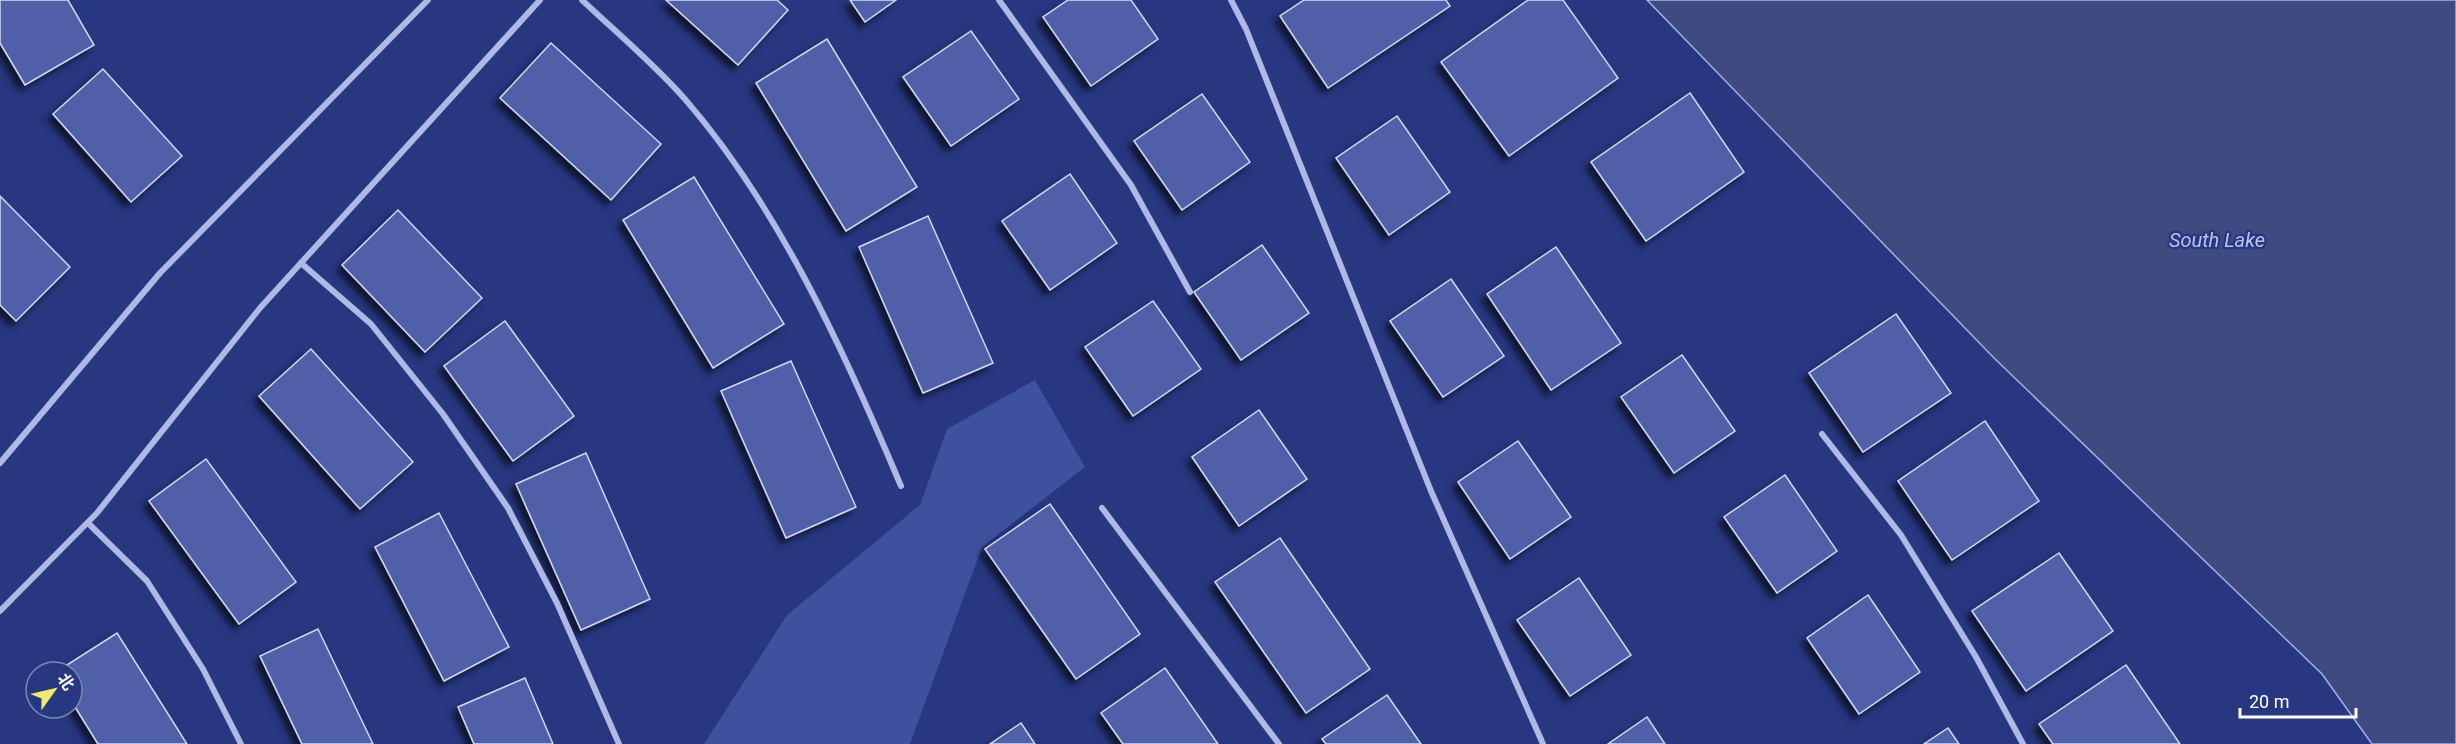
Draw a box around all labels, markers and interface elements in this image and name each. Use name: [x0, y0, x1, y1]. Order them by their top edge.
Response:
water label: South Lake: [2169, 228, 2265, 252]
north arrow: [24, 660, 84, 720]
text: 北: [54, 670, 78, 694]
scale bar: [2240, 681, 2356, 719]
text: 20 m: [2249, 691, 2289, 712]

